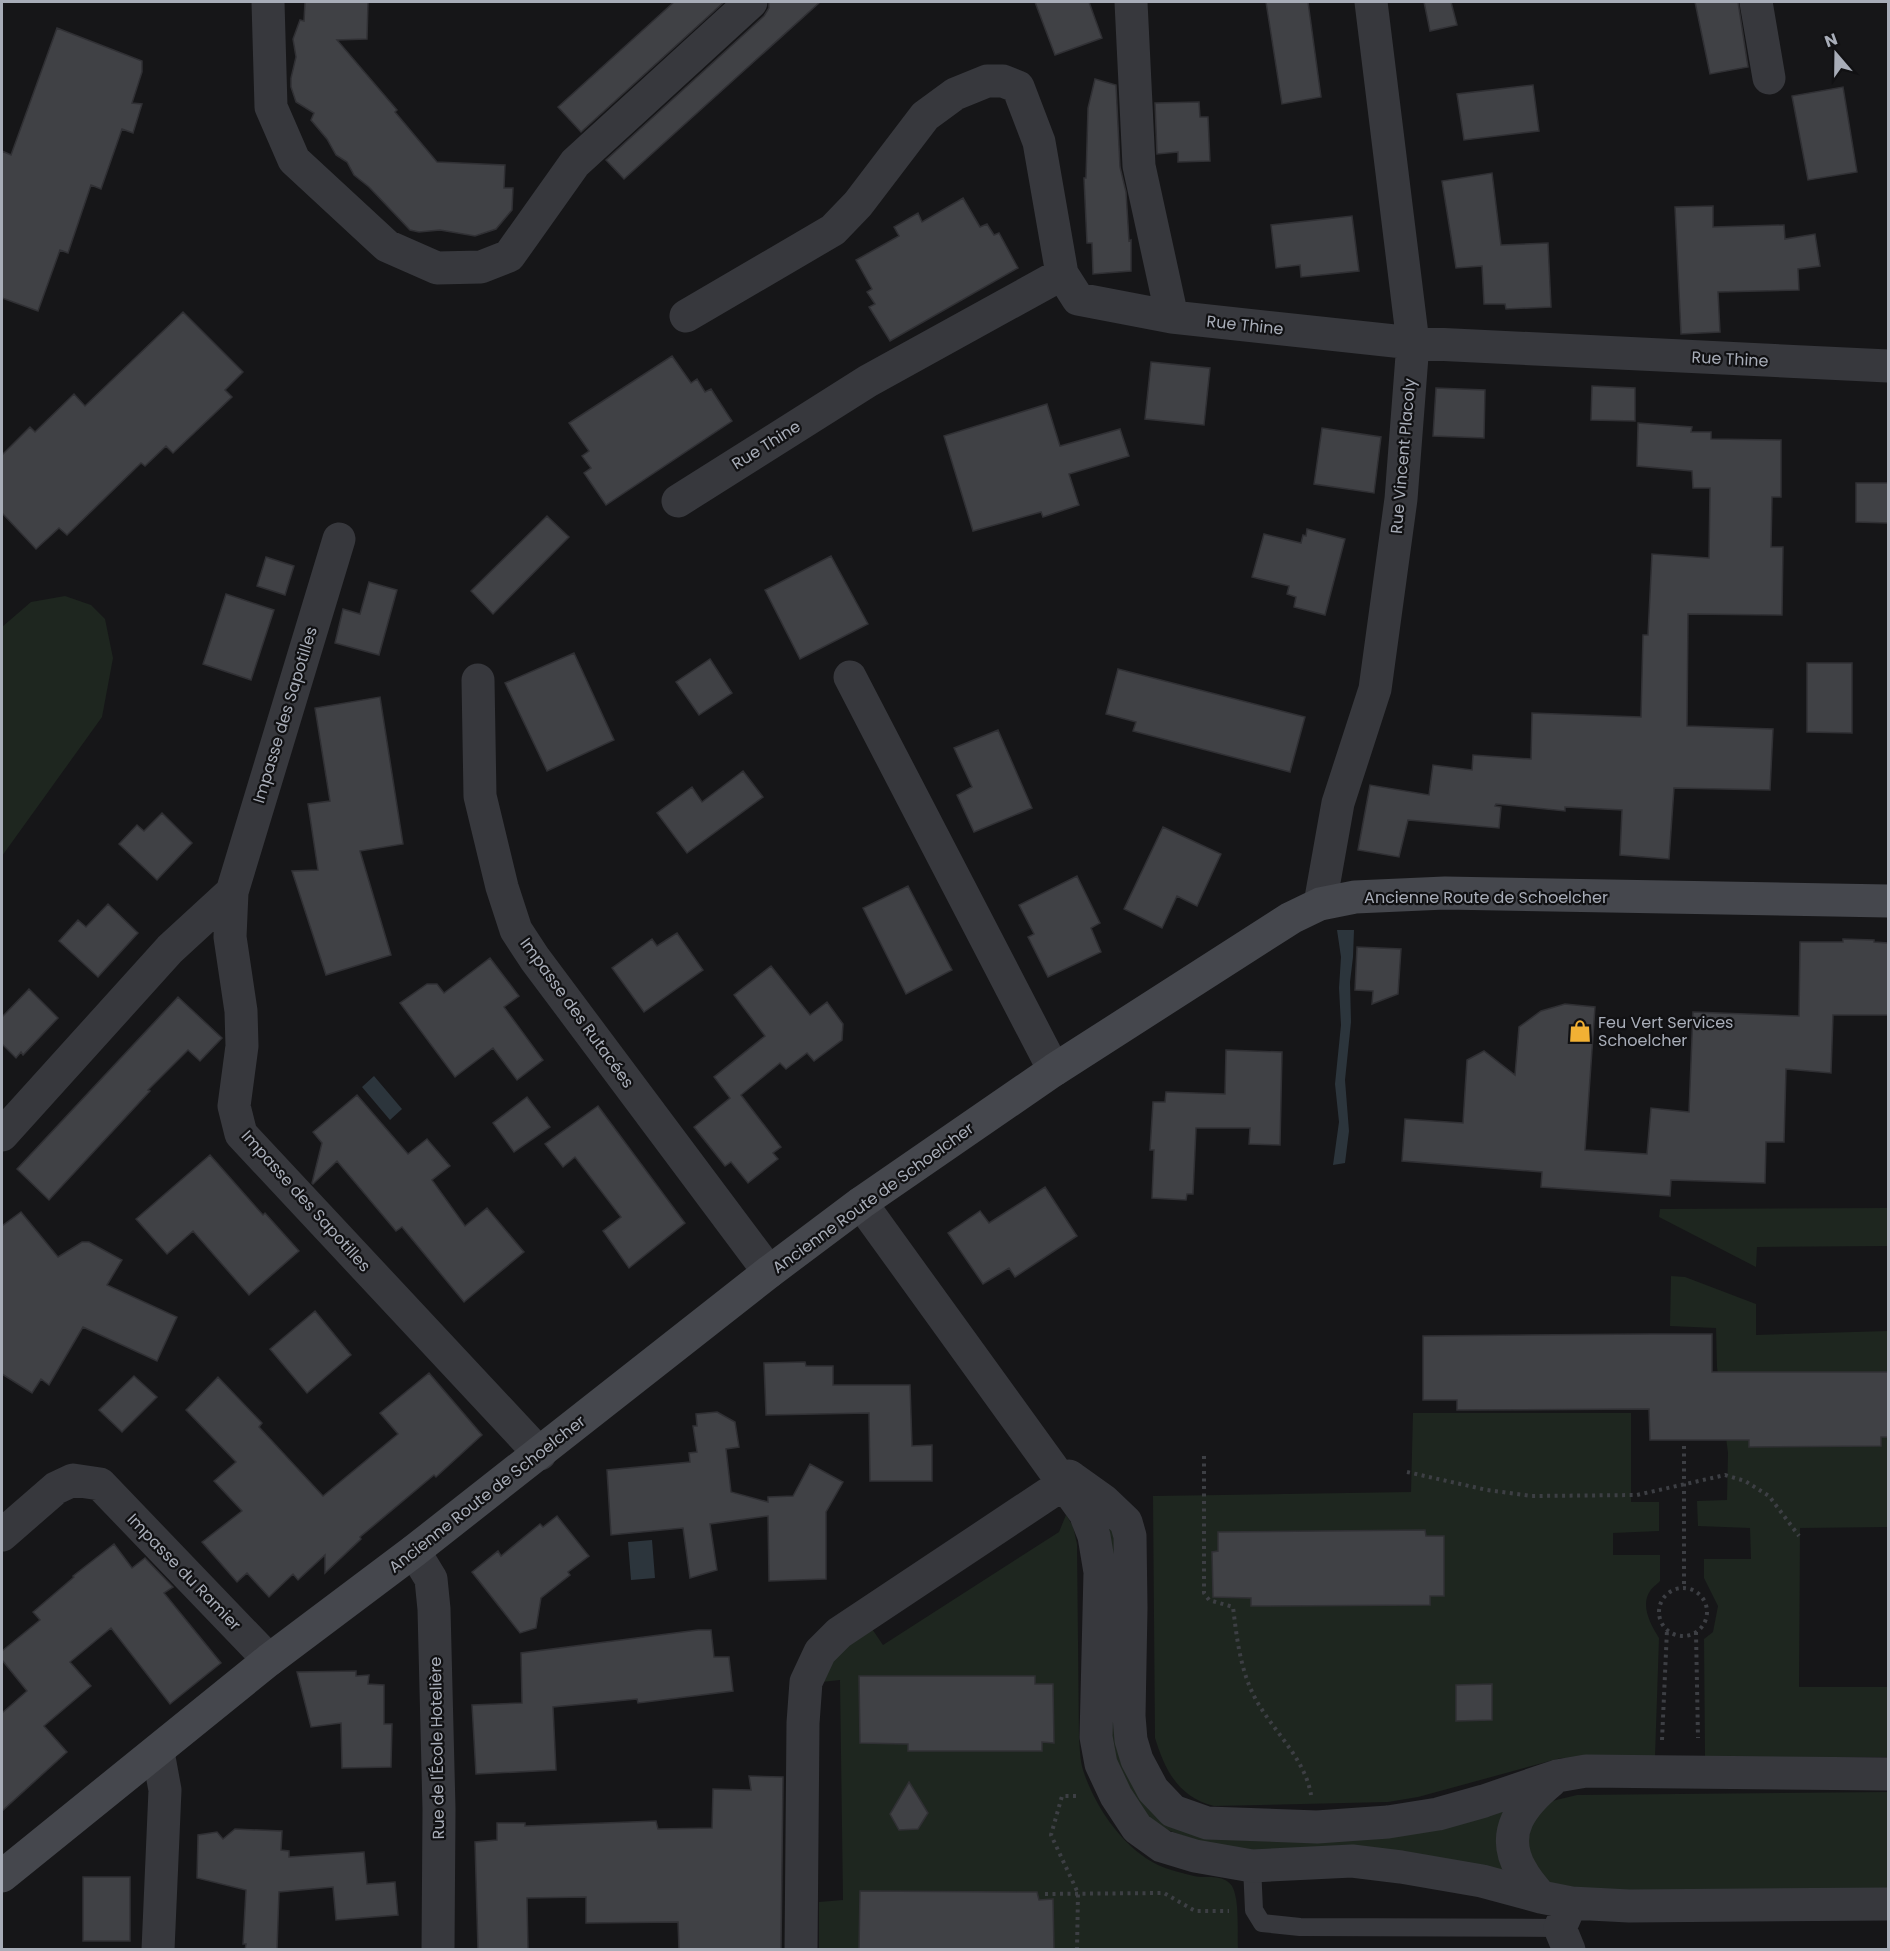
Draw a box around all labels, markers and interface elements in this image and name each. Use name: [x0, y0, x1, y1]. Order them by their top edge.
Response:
north arrow: [1806, 24, 1866, 84]
text: N: [1821, 28, 1841, 53]
street label: Rue Thine: [1205, 310, 1285, 340]
street label: Rue Thine: [1691, 345, 1769, 373]
street label: Rue Vincent Placoly: [1385, 377, 1421, 535]
street label: Rue Thine: [727, 415, 805, 475]
street label: Impasse des Sapotilles: [247, 624, 323, 806]
street label: Ancienne Route de Schoelcher: [1364, 886, 1608, 909]
street label: Impasse des Rutacées: [515, 933, 639, 1093]
place label: Feu Vert Services Schoelcher: [1598, 1011, 1733, 1052]
shop icon: Feu Vert Services Schoelcher: [1567, 1018, 1593, 1044]
street label: Ancienne Route de Schoelcher: [768, 1117, 978, 1279]
street label: Impasse des Sapotilles: [236, 1125, 376, 1277]
street label: Ancienne Route de Schoelcher: [384, 1410, 590, 1578]
street label: Impasse du Ramier: [122, 1508, 246, 1636]
street label: Rue de l'École Hotelière: [424, 1656, 450, 1840]

